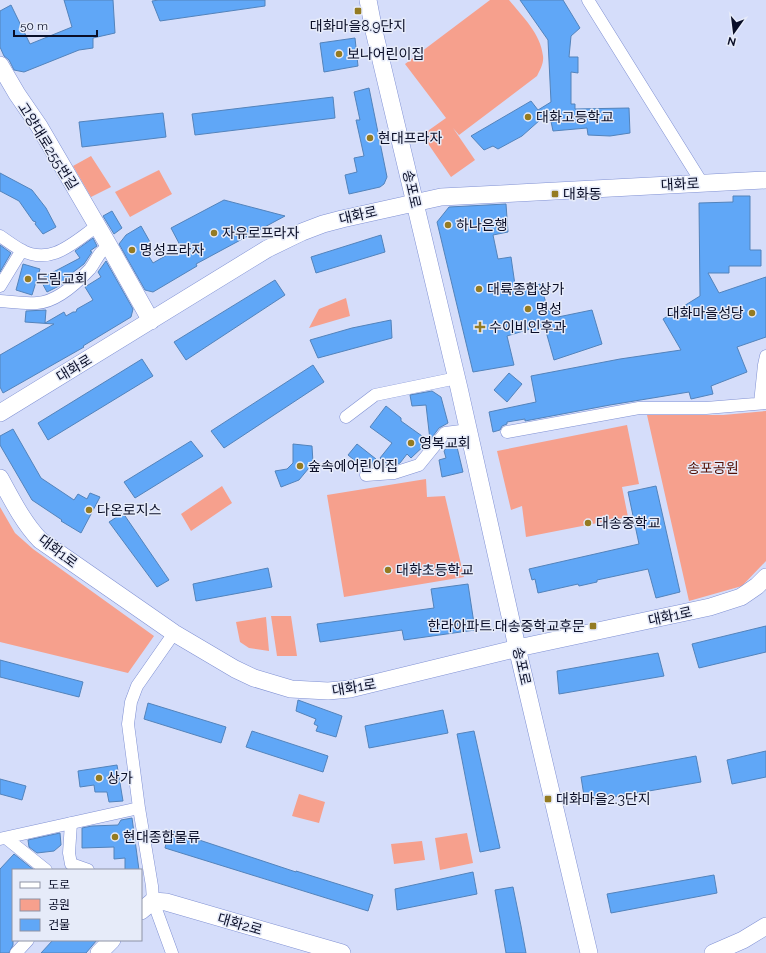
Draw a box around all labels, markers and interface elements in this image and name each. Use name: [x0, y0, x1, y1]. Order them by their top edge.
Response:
marker: 대화마을8.9단지: [353, 6, 363, 16]
scale bar: [14, 12, 97, 38]
north arrow: [714, 12, 754, 52]
place label: 대화마을8.9단지: [310, 18, 406, 34]
text: 50 m: [20, 19, 48, 33]
text: N: [726, 34, 737, 49]
place label: 보나어린이집: [347, 46, 424, 62]
marker: 보나어린이집: [334, 49, 344, 59]
street label: 고양대로255번길: [15, 99, 81, 193]
place label: 대화고등학교: [536, 109, 613, 125]
marker: 대화고등학교: [523, 112, 533, 122]
place label: 현대프라자: [378, 130, 443, 146]
marker: 현대프라자: [365, 133, 375, 143]
street label: 송포로: [400, 168, 424, 210]
street label: 대화로: [660, 175, 700, 193]
place label: 대화동: [563, 186, 602, 202]
marker: 대화동: [550, 189, 560, 199]
street label: 대화로: [337, 203, 379, 227]
place label: 하나은행: [456, 217, 508, 233]
marker: 하나은행: [443, 220, 453, 230]
place label: 자유로프라자: [222, 225, 299, 241]
marker: 자유로프라자: [209, 228, 219, 238]
place label: 명성프라자: [140, 242, 205, 258]
marker: 명성프라자: [127, 245, 137, 255]
place label: 드림교회: [36, 271, 88, 287]
marker: 드림교회: [23, 274, 33, 284]
place label: 대륙종합상가: [487, 281, 564, 297]
marker: 대륙종합상가: [474, 284, 484, 294]
place label: 명성: [536, 301, 562, 317]
marker: 명성: [523, 304, 533, 314]
place label: 대화마을성당: [667, 305, 744, 321]
marker: 대화마을성당: [747, 308, 757, 318]
place label: 수이비인후과: [489, 319, 566, 335]
marker: 수이비인후과: [474, 321, 486, 333]
street label: 대화로: [53, 351, 95, 385]
place label: 영복교회: [419, 435, 471, 451]
marker: 영복교회: [406, 438, 416, 448]
place label: 숲속에어린이집: [308, 458, 398, 474]
park label: 송포공원: [687, 460, 739, 476]
marker: 숲속에어린이집: [295, 461, 305, 471]
place label: 다온로지스: [97, 502, 162, 518]
marker: 다온로지스: [84, 505, 94, 515]
place label: 대송중학교: [596, 515, 661, 531]
marker: 대송중학교: [583, 518, 593, 528]
street label: 대화1로: [35, 531, 81, 571]
place label: 대화초등학교: [396, 562, 473, 578]
marker: 대화초등학교: [383, 565, 393, 575]
street label: 대화1로: [647, 604, 694, 628]
place label: 한라아파트.대송중학교후문: [428, 618, 585, 634]
marker: 한라아파트.대송중학교후문: [588, 621, 598, 631]
street label: 송포로: [510, 645, 534, 687]
street label: 대화1로: [331, 676, 377, 698]
place label: 상가: [107, 770, 133, 786]
marker: 상가: [94, 773, 104, 783]
place label: 대화마을2.3단지: [556, 791, 651, 807]
marker: 대화마을2.3단지: [543, 794, 553, 804]
place label: 현대종합물류: [123, 829, 200, 845]
marker: 현대종합물류: [110, 832, 120, 842]
legend: [12, 869, 142, 941]
text: 도로: [48, 878, 70, 892]
text: 공원: [48, 898, 70, 912]
street label: 대화2로: [216, 910, 264, 938]
text: 건물: [48, 918, 70, 932]

